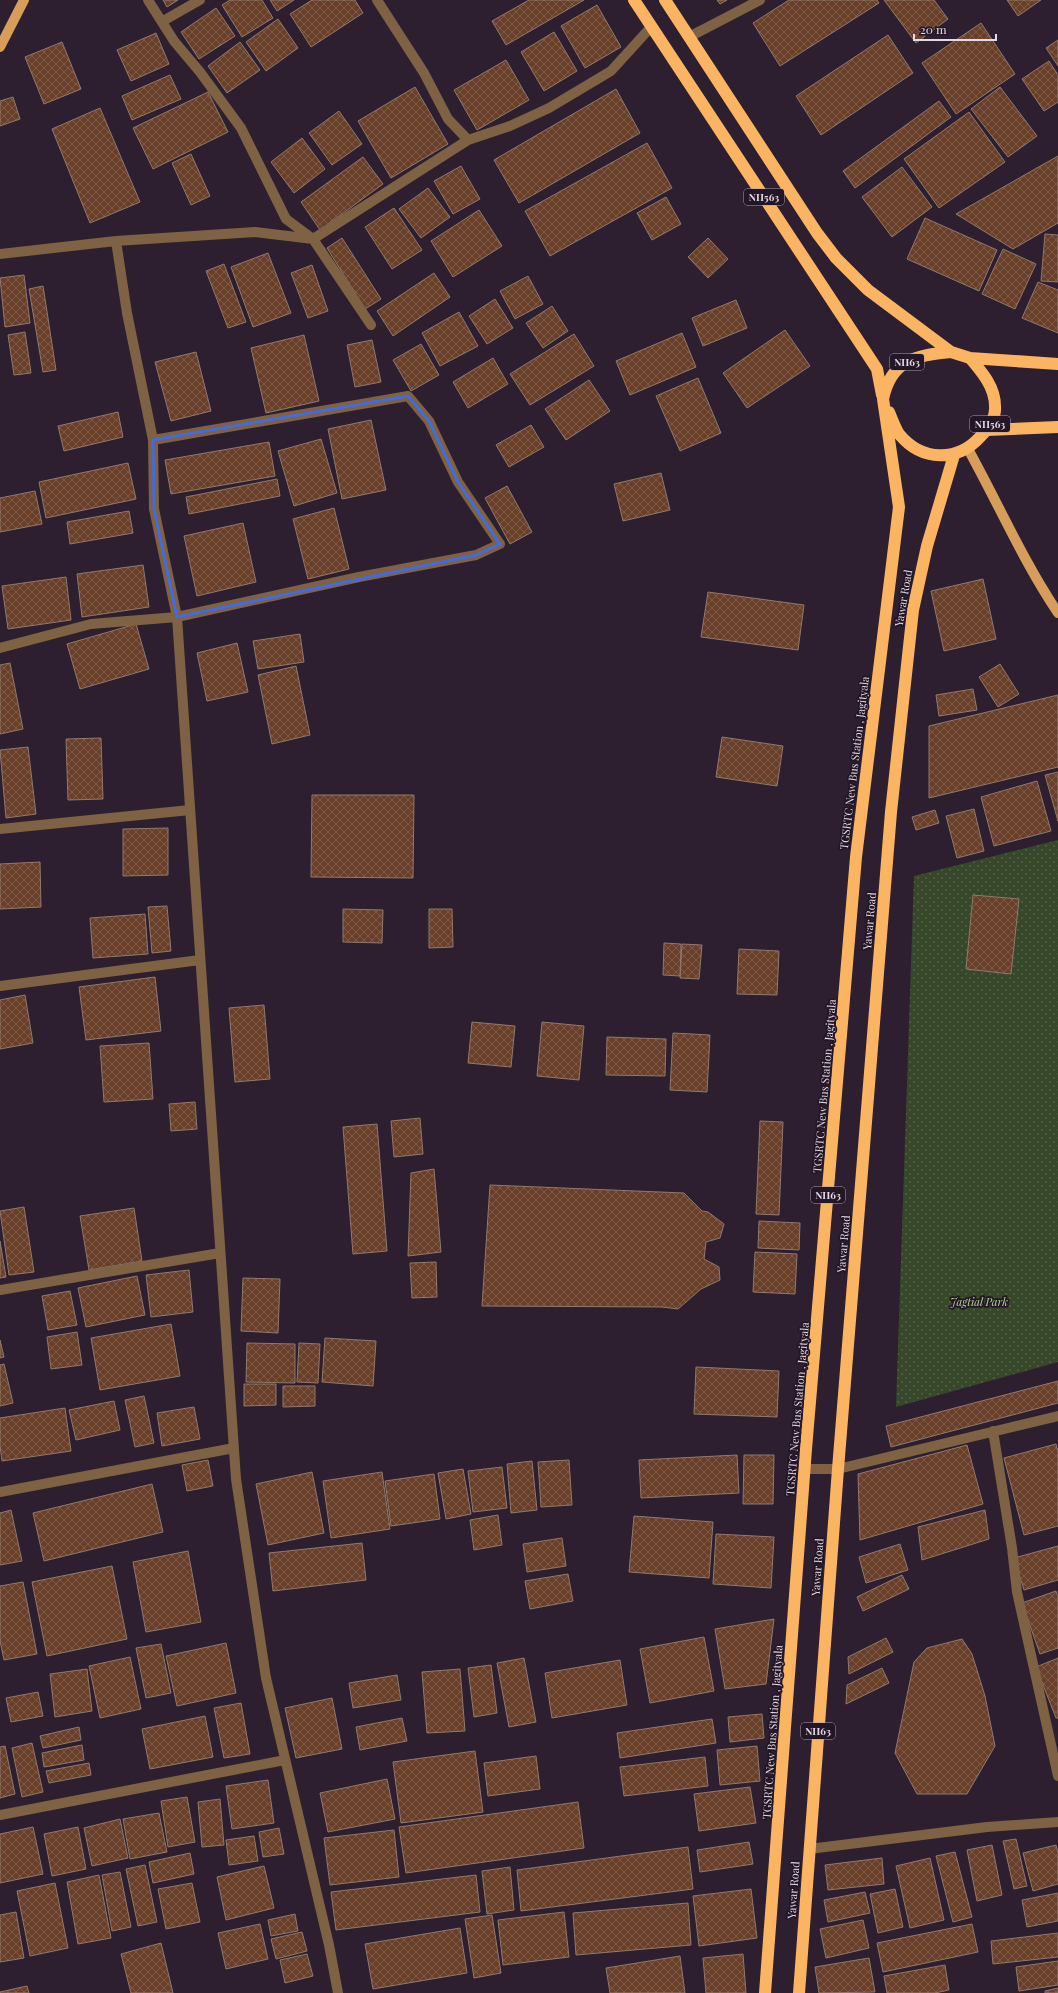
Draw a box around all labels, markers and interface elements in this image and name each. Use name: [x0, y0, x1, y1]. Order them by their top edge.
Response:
scale bar: [914, 16, 996, 42]
text: 20 m: [920, 21, 947, 37]
road number: NH563: [744, 189, 784, 205]
road number: NH63: [890, 354, 924, 370]
road number: NH563: [970, 416, 1010, 432]
street label: Yawar Road: [890, 568, 915, 629]
street label: TGSRTC New Bus Station , Jagityala: [836, 675, 872, 850]
street label: Yawar Road: [859, 891, 879, 951]
street label: TGSRTC New Bus Station , Jagityala: [809, 998, 839, 1173]
road number: NH63: [811, 1187, 845, 1203]
street label: Yawar Road: [833, 1214, 853, 1274]
park label: Jagtial Park: [950, 1294, 1008, 1309]
street label: TGSRTC New Bus Station , Jagityala: [782, 1321, 812, 1496]
street label: Yawar Road: [807, 1537, 827, 1597]
street label: TGSRTC New Bus Station , Jagityala: [758, 1644, 786, 1819]
road number: NH63: [801, 1723, 835, 1739]
street label: Yawar Road: [783, 1860, 803, 1920]

